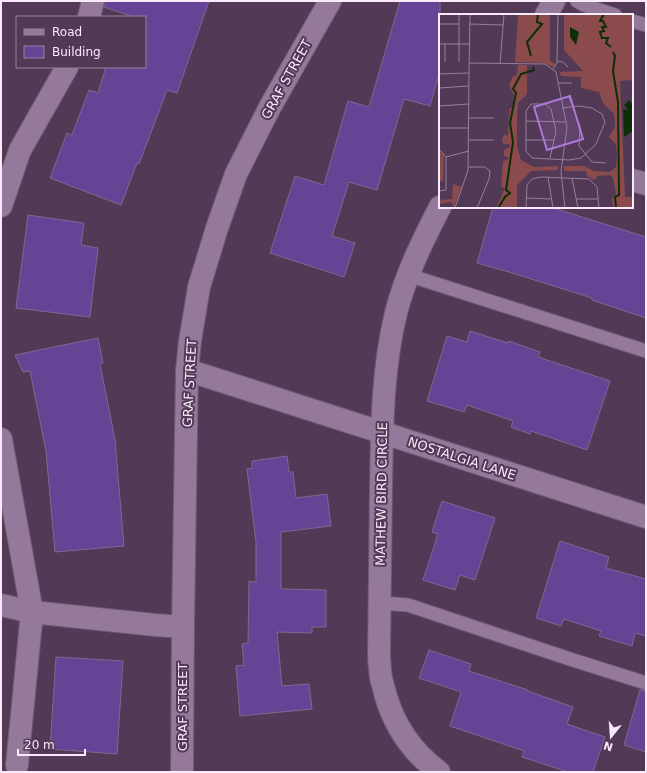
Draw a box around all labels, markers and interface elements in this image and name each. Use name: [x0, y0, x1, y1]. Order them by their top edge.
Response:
inset map: [439, 14, 633, 208]
legend: [16, 16, 146, 68]
text: Road: [52, 25, 82, 39]
street label: GRAF STREET: [258, 37, 315, 122]
text: Building: [52, 45, 101, 59]
street label: GRAF STREET: [180, 338, 199, 428]
street label: MATHEW BIRD CIRCLE: [373, 422, 390, 566]
street label: NOSTALGIA LANE: [406, 434, 518, 483]
street label: GRAF STREET: [175, 663, 190, 751]
north arrow: [591, 717, 631, 757]
scale bar: [18, 731, 85, 757]
text: 20 m: [24, 738, 55, 752]
text: N: [602, 739, 615, 754]

